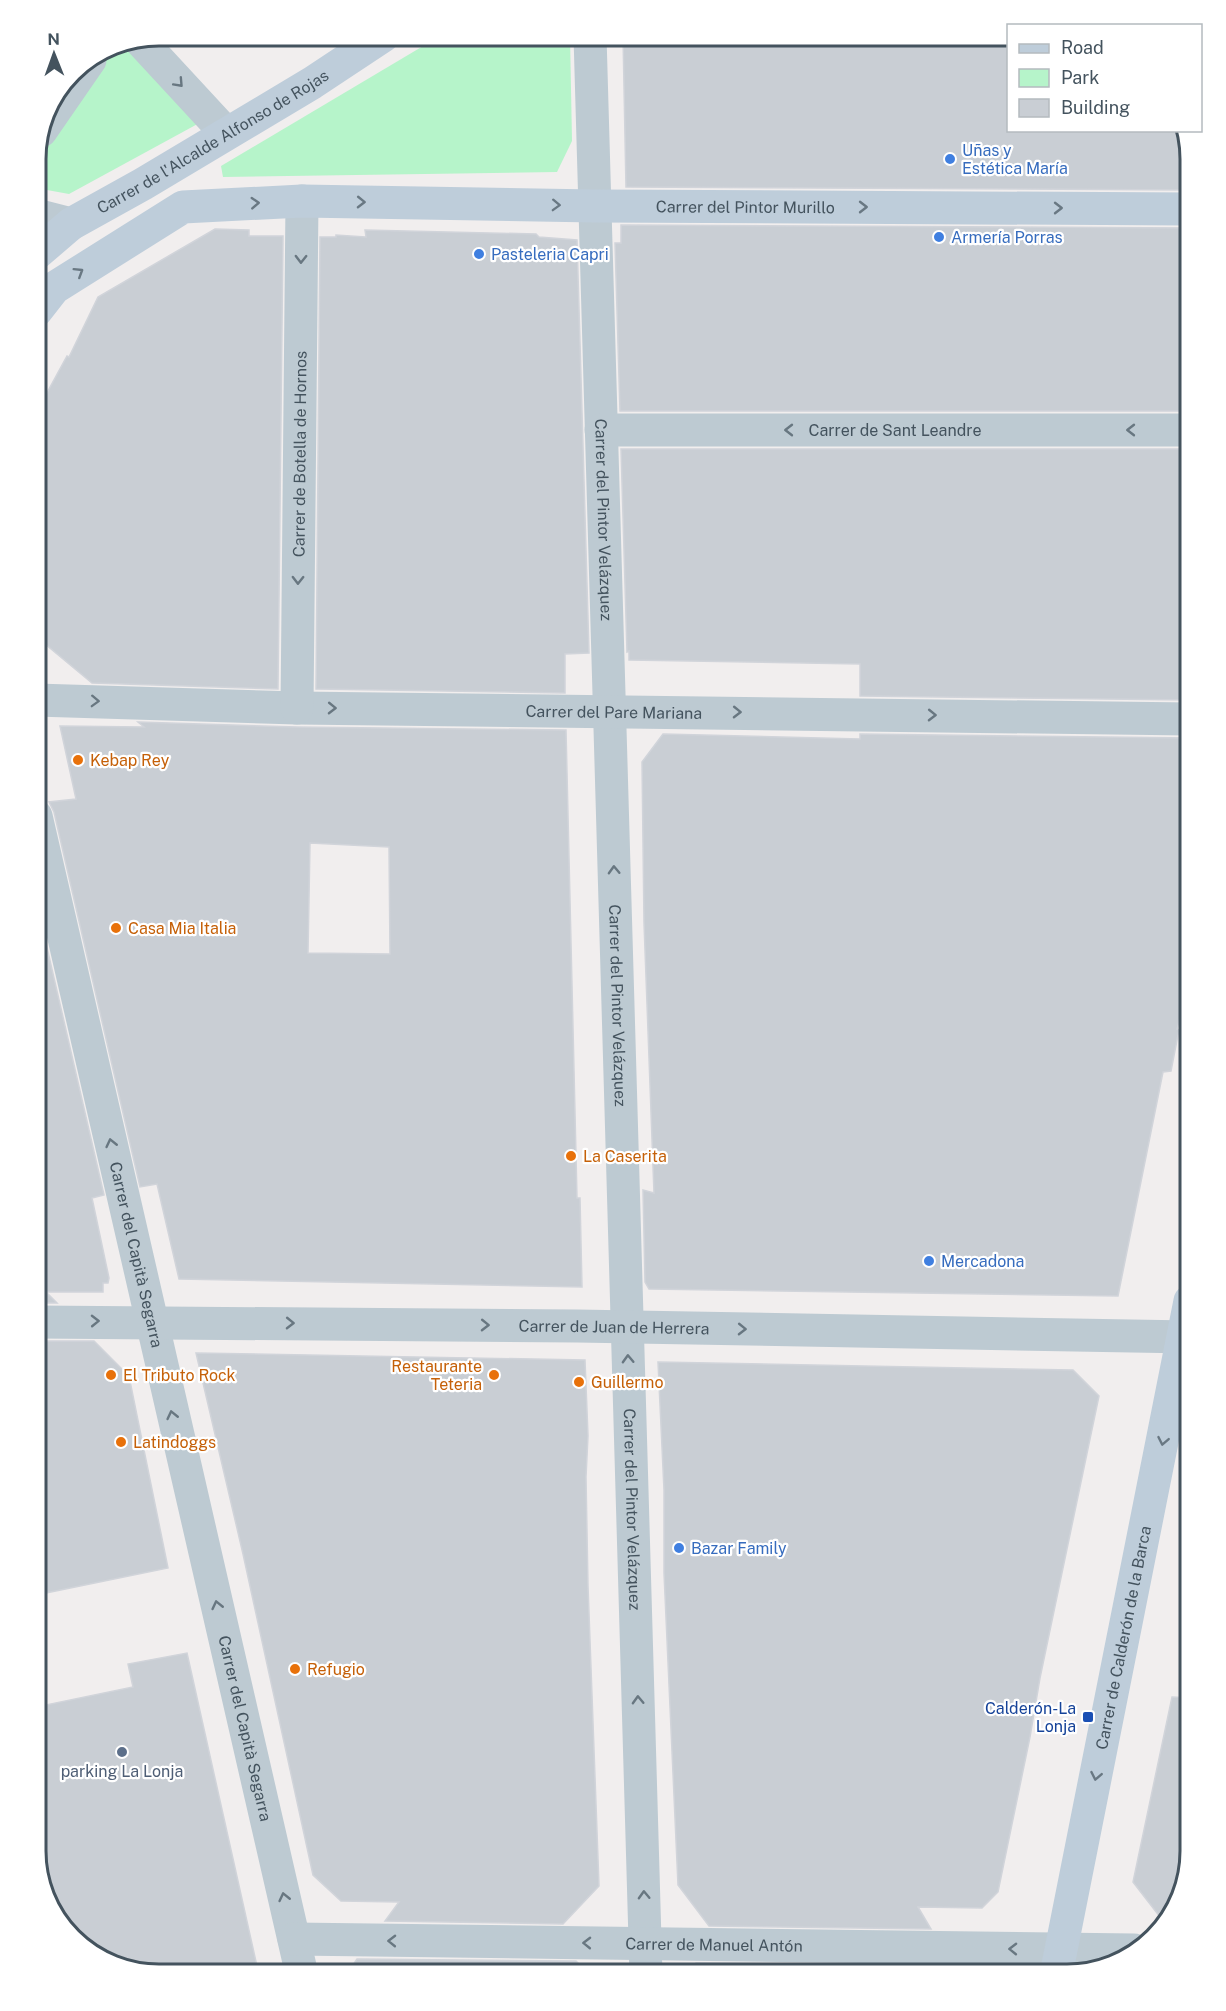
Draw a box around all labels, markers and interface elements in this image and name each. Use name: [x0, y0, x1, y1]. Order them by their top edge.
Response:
north arrow: [24, 24, 84, 84]
legend: [1007, 24, 1202, 132]
text: N: [47, 30, 60, 49]
text: Road: [1061, 37, 1104, 58]
street label: Carrer de l'Alcalde Alfonso de Rojas: [94, 66, 332, 218]
text: Park: [1061, 67, 1099, 88]
one-way arrow: [172, 76, 183, 87]
text: Building: [1061, 97, 1130, 118]
place label: Uñas y Estética María: [962, 141, 1068, 178]
marker: Uñas y Estética María: [943, 152, 957, 166]
one-way arrow: [356, 195, 365, 208]
one-way arrow: [250, 197, 259, 210]
street label: Carrer del Pintor Murillo: [656, 197, 835, 217]
one-way arrow: [551, 198, 560, 211]
one-way arrow: [859, 201, 868, 214]
one-way arrow: [1054, 202, 1063, 215]
place label: Armería Porras: [951, 228, 1063, 247]
marker: Armería Porras: [932, 230, 946, 244]
place label: Pasteleria Capri: [491, 245, 609, 264]
marker: Pasteleria Capri: [472, 247, 486, 261]
one-way arrow: [295, 255, 308, 264]
one-way arrow: [73, 268, 83, 280]
street label: Carrer de Botella de Hornos: [289, 351, 311, 557]
street label: Carrer del Pintor Velázquez: [591, 418, 616, 622]
street label: Carrer de Sant Leandre: [808, 421, 982, 440]
one-way arrow: [785, 424, 794, 436]
one-way arrow: [1127, 424, 1136, 436]
one-way arrow: [292, 576, 304, 585]
one-way arrow: [90, 695, 99, 708]
one-way arrow: [327, 702, 336, 714]
street label: Carrer del Pare Mariana: [525, 702, 702, 723]
one-way arrow: [732, 706, 741, 718]
one-way arrow: [927, 709, 936, 721]
place label: Kebap Rey: [90, 751, 170, 770]
marker: Kebap Rey: [71, 753, 85, 767]
one-way arrow: [608, 865, 620, 874]
street label: Carrer del Pintor Velázquez: [605, 904, 630, 1107]
place label: Casa Mia Italia: [128, 919, 236, 938]
marker: Casa Mia Italia: [109, 921, 123, 935]
one-way arrow: [105, 1138, 118, 1148]
place label: La Caserita: [583, 1147, 667, 1166]
marker: La Caserita: [564, 1149, 578, 1163]
street label: Carrer del Capità Segarra: [106, 1160, 167, 1350]
place label: Mercadona: [941, 1252, 1024, 1271]
marker: Mercadona: [922, 1254, 936, 1268]
one-way arrow: [90, 1315, 99, 1327]
one-way arrow: [285, 1317, 294, 1329]
street label: Carrer de Juan de Herrera: [518, 1317, 710, 1338]
one-way arrow: [480, 1319, 489, 1331]
one-way arrow: [738, 1323, 747, 1335]
one-way arrow: [622, 1354, 634, 1363]
place label: Restaurante Teteria: [391, 1357, 482, 1394]
place label: El Tributo Rock: [123, 1366, 236, 1385]
marker: El Tributo Rock: [104, 1368, 118, 1382]
marker: Restaurante Teteria: [487, 1368, 501, 1382]
place label: Guillermo: [591, 1373, 663, 1392]
marker: Guillermo: [572, 1375, 586, 1389]
street label: Carrer del Pintor Velázquez: [620, 1408, 644, 1611]
one-way arrow: [166, 1410, 179, 1420]
place label: Latindoggs: [133, 1433, 216, 1452]
marker: Latindoggs: [114, 1435, 128, 1449]
one-way arrow: [1157, 1436, 1170, 1446]
street label: Carrer de Calderón de la Barca: [1092, 1524, 1155, 1751]
place label: Bazar Family: [691, 1539, 787, 1558]
marker: Bazar Family: [672, 1541, 686, 1555]
one-way arrow: [211, 1600, 224, 1610]
street label: Carrer del Capità Segarra: [214, 1634, 275, 1823]
place label: Refugio: [307, 1660, 365, 1679]
marker: Refugio: [288, 1662, 302, 1676]
one-way arrow: [632, 1696, 644, 1705]
place label: Calderón-La Lonja: [985, 1699, 1076, 1736]
marker: Calderón-La Lonja: [1081, 1710, 1095, 1724]
marker: parking La Lonja: [115, 1745, 129, 1759]
place label: parking La Lonja: [61, 1762, 183, 1781]
one-way arrow: [1090, 1771, 1103, 1781]
one-way arrow: [637, 1891, 650, 1900]
one-way arrow: [279, 1892, 292, 1902]
street label: Carrer de Manuel Antón: [625, 1934, 803, 1956]
one-way arrow: [387, 1935, 396, 1947]
one-way arrow: [582, 1937, 591, 1949]
one-way arrow: [1008, 1943, 1017, 1955]

